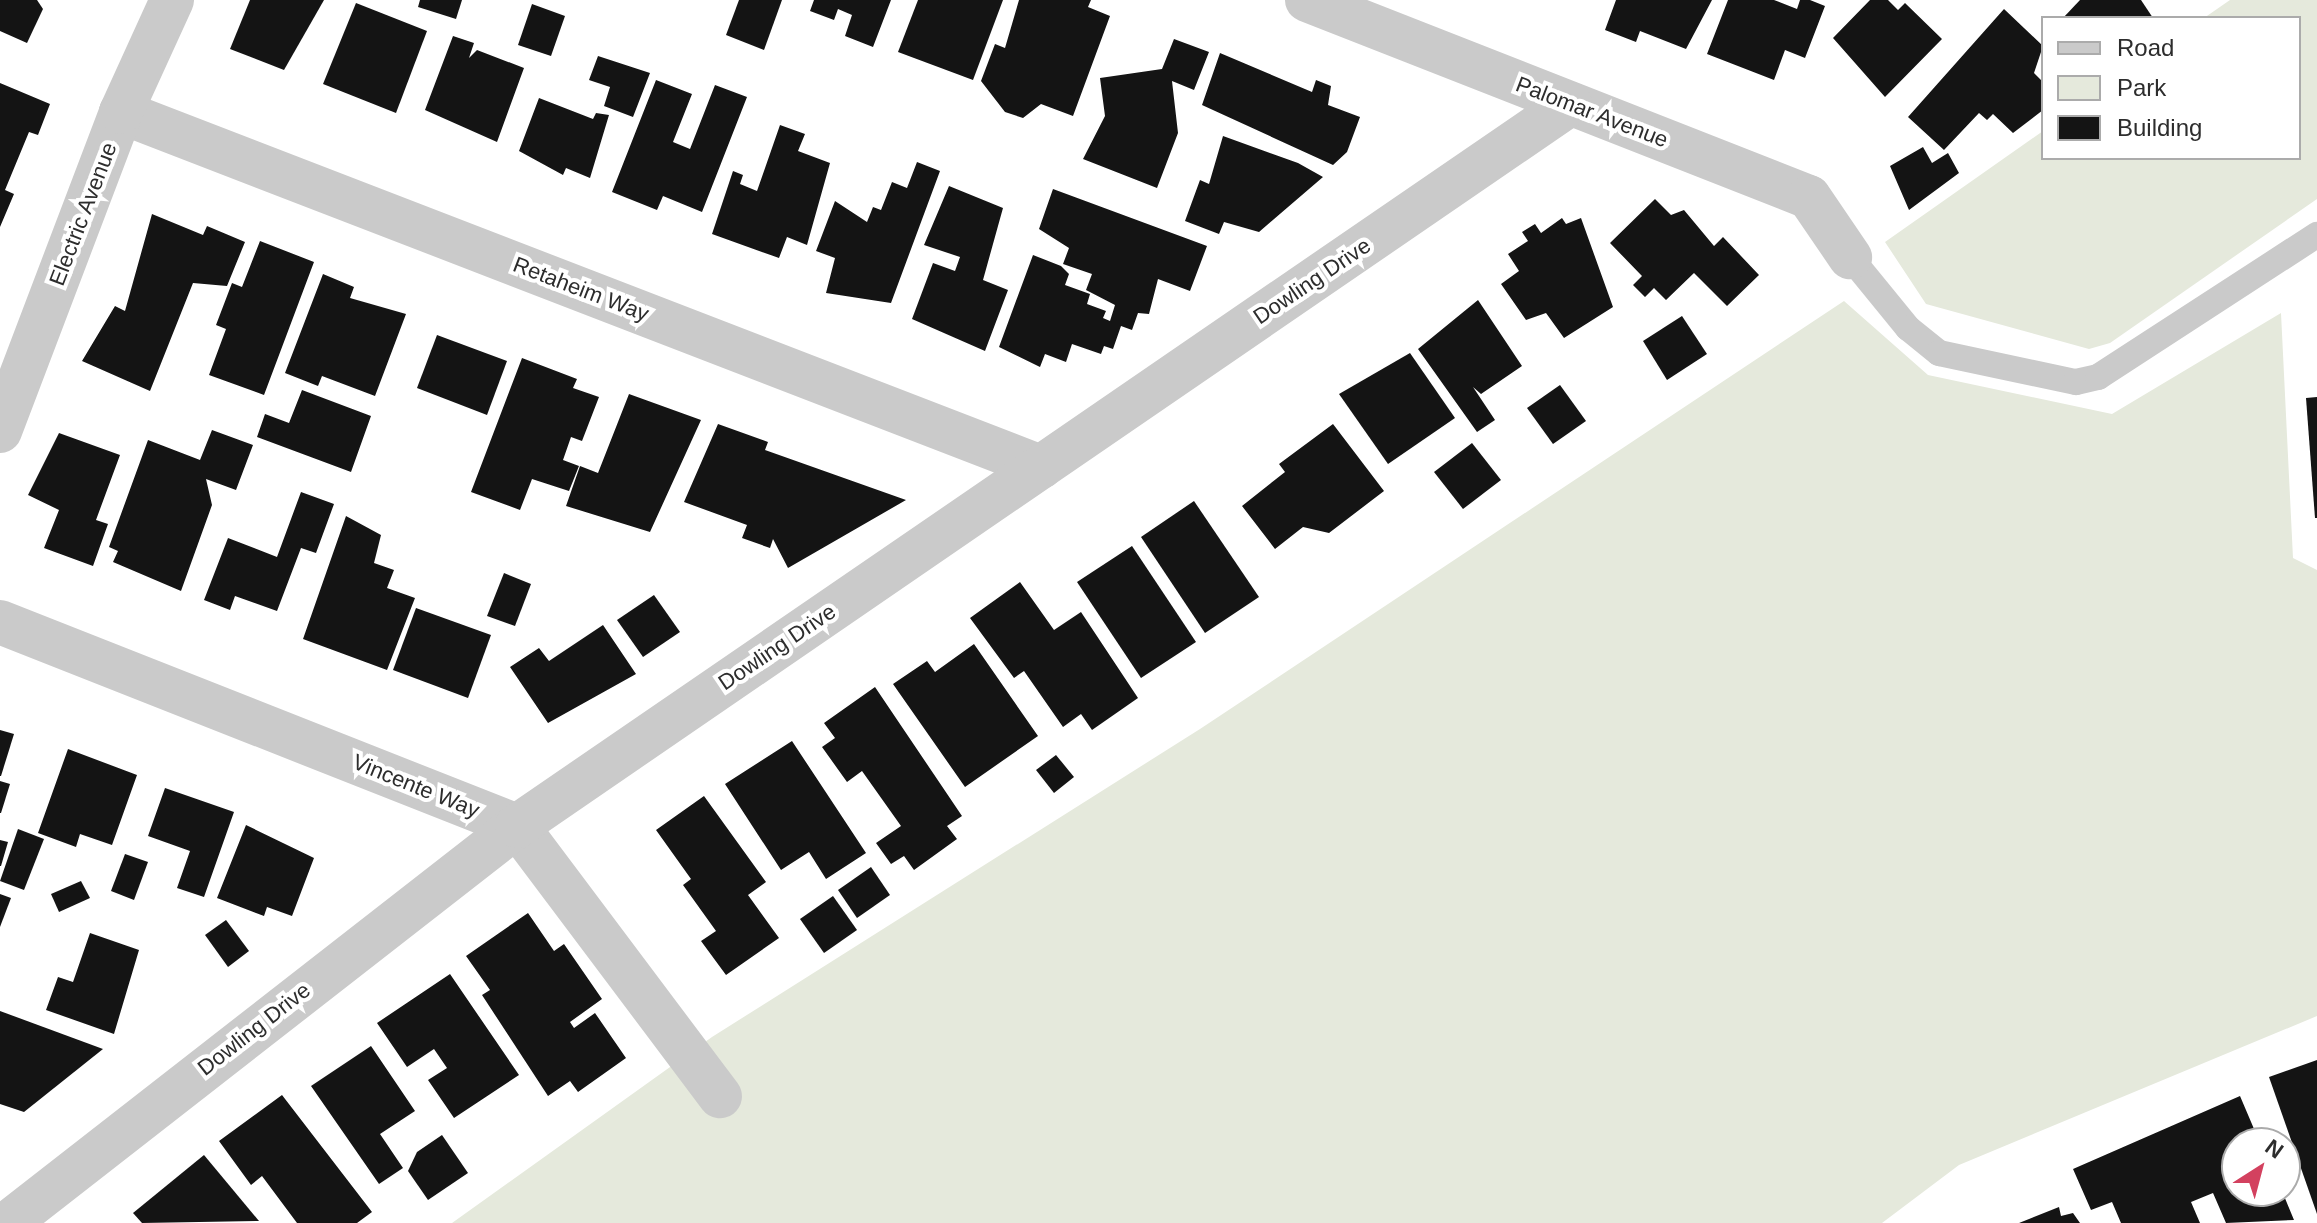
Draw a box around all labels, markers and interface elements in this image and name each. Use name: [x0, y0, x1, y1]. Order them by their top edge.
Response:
legend: [2041, 16, 2301, 160]
text: Road: [2117, 34, 2174, 61]
street label: Palomar Avenue: [1512, 71, 1672, 153]
text: Park: [2117, 74, 2166, 101]
text: Building: [2117, 114, 2202, 141]
street label: Electric Avenue: [43, 138, 123, 290]
street label: Dowling Drive: [1248, 232, 1376, 330]
street label: Retaheim Way: [509, 251, 653, 327]
street label: Dowling Drive: [713, 598, 841, 696]
street label: Vincente Way: [349, 749, 483, 823]
street label: Dowling Drive: [192, 977, 316, 1081]
north arrow: [2221, 1127, 2301, 1207]
text: N: [2260, 1134, 2288, 1164]

